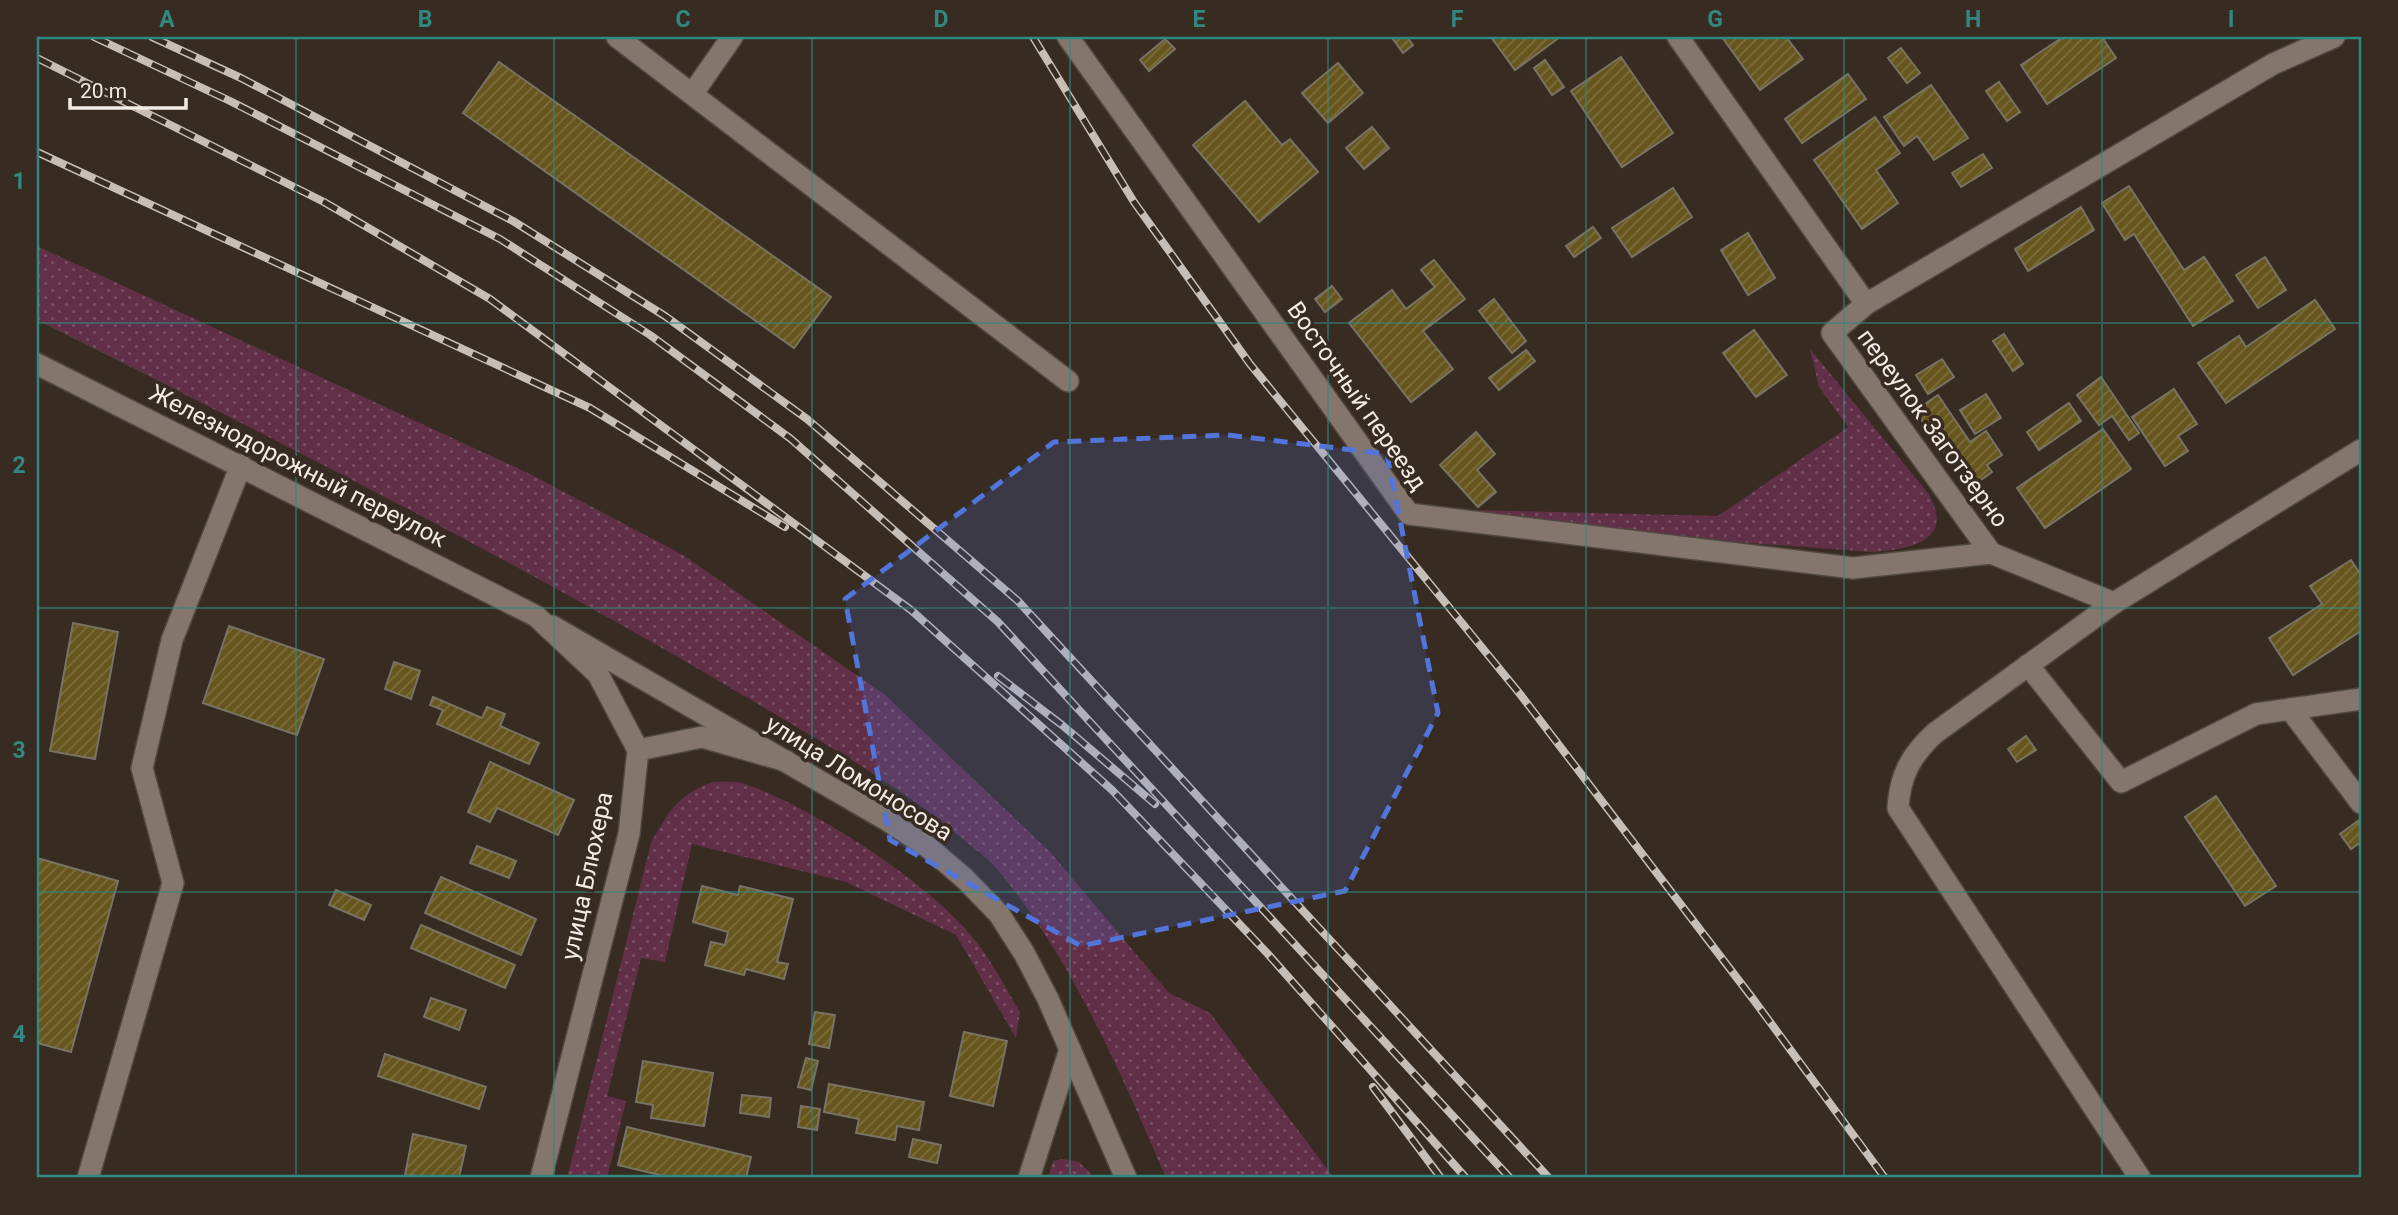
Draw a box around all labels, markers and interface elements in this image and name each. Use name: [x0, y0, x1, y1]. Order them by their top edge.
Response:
text: A: [159, 6, 175, 33]
text: B: [418, 6, 432, 33]
text: C: [675, 6, 691, 33]
text: D: [934, 6, 948, 33]
text: E: [1193, 6, 1206, 33]
text: F: [1451, 6, 1464, 33]
text: G: [1707, 6, 1723, 33]
text: H: [1965, 6, 1981, 33]
text: I: [2228, 6, 2234, 33]
scale bar: [70, 66, 186, 110]
text: 20 m: [80, 79, 127, 103]
text: 1: [12, 168, 26, 195]
street label: Восточный переезд: [1281, 296, 1433, 496]
street label: переулок Заготзерно: [1852, 323, 2014, 533]
street label: Железнодорожный переулок: [145, 379, 451, 553]
text: 2: [12, 452, 26, 479]
street label: улица Ломоносова: [761, 709, 957, 847]
text: 3: [12, 737, 26, 764]
street label: улица Блюхера: [556, 789, 618, 963]
text: 4: [12, 1021, 26, 1048]

